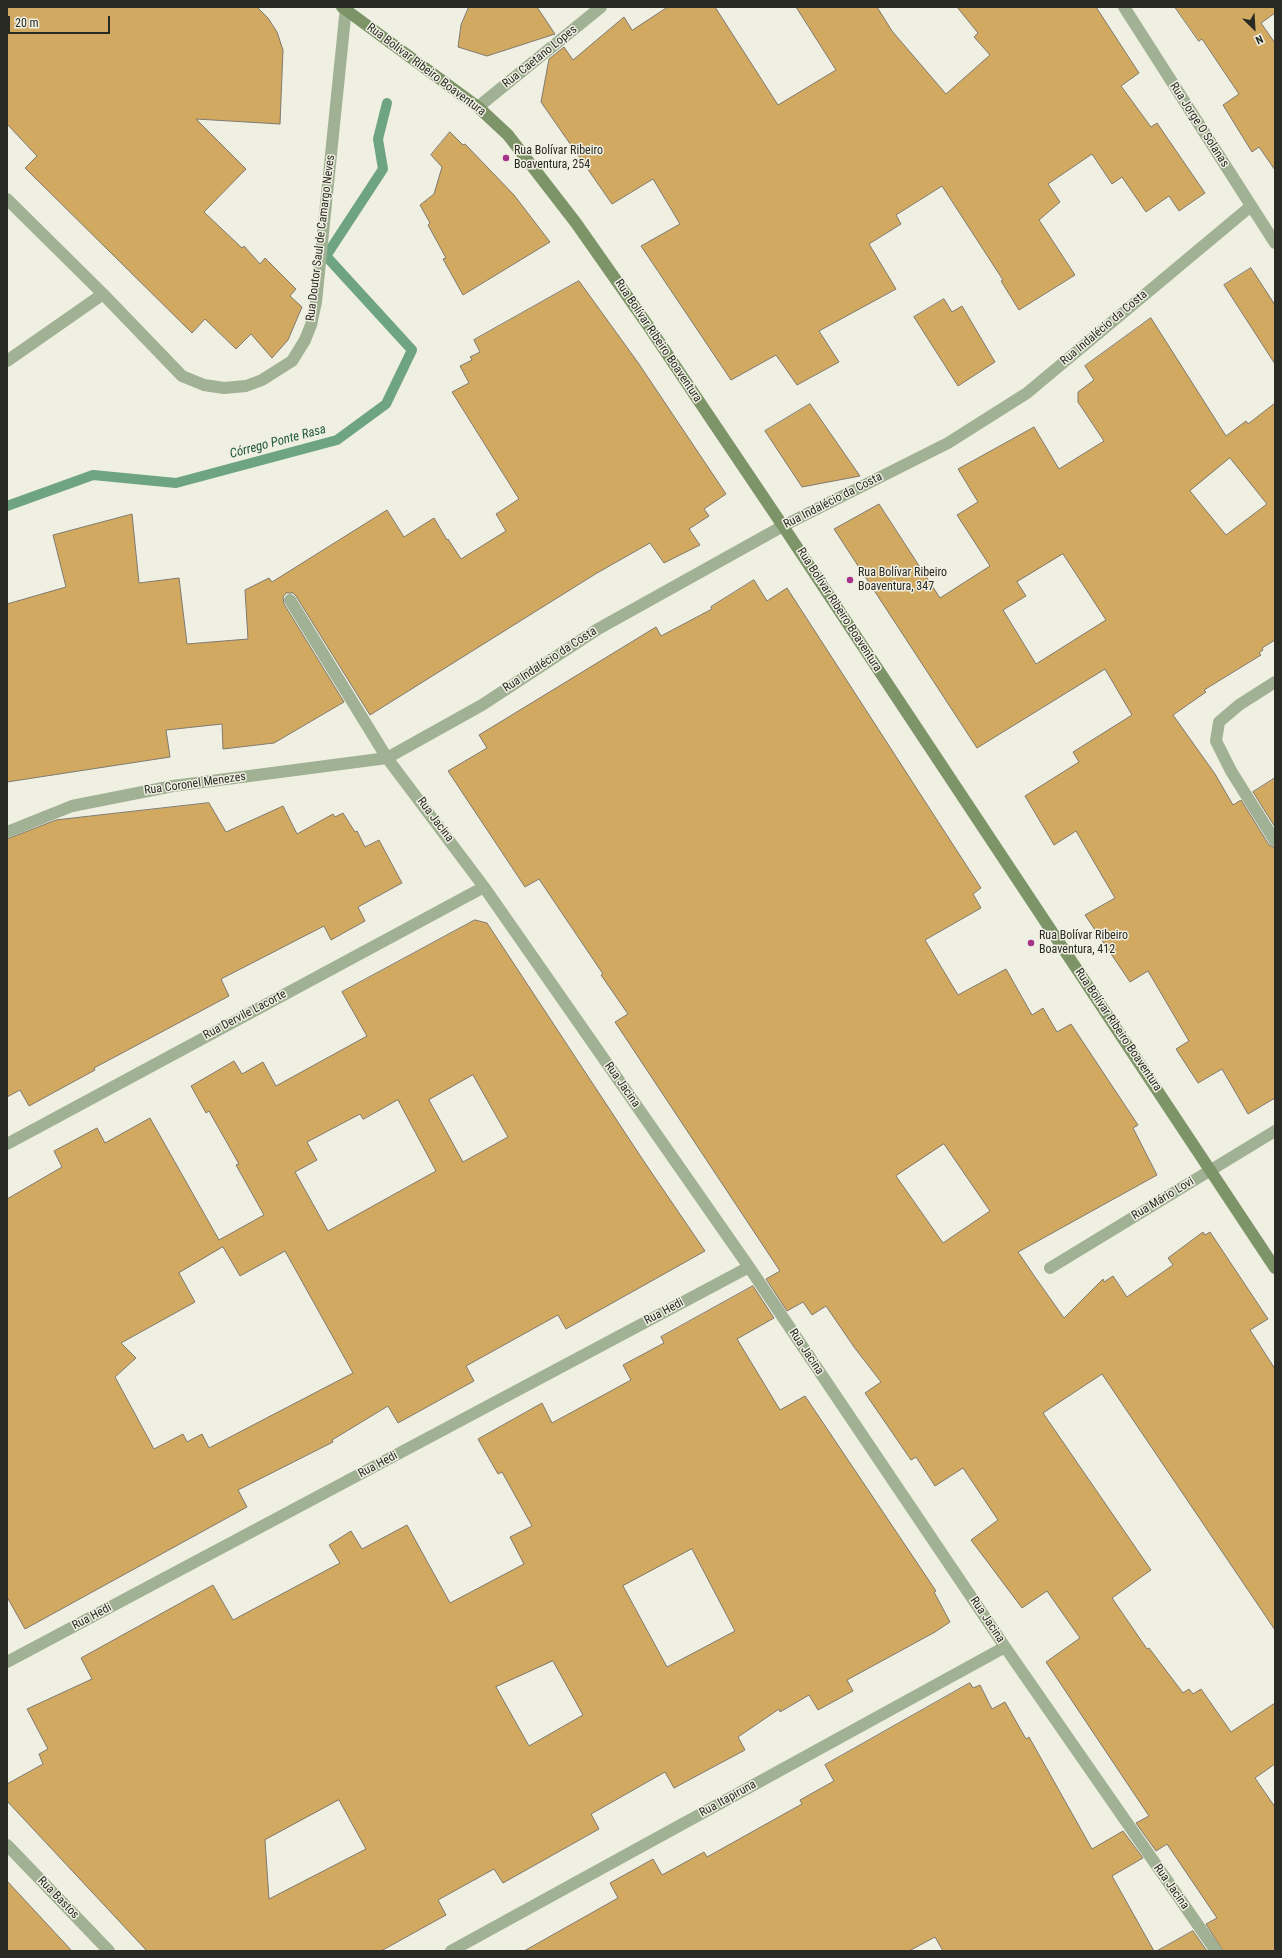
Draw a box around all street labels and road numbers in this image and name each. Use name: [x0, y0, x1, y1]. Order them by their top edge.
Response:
street label: Rua Bolívar Ribeiro Boaventura: [364, 21, 488, 119]
street label: Rua Caetano Lopes: [500, 23, 580, 91]
street label: Rua Jorge O Solanas: [1166, 80, 1232, 170]
street label: Rua Doutor Saul de Camargo Neves: [304, 154, 338, 322]
street label: Rua Bolívar Ribeiro Boaventura: [611, 277, 705, 405]
street label: Rua Indalécio da Costa: [1058, 288, 1150, 368]
street label: Rua Indalécio da Costa: [781, 470, 885, 532]
street label: Rua Bolívar Ribeiro Boaventura: [793, 545, 885, 675]
street label: Rua Indalécio da Costa: [501, 624, 599, 696]
street label: Rua Coronel Menezes: [143, 770, 247, 798]
street label: Rua Jacina: [414, 795, 456, 845]
street label: Rua Bolívar Ribeiro Boaventura: [1071, 966, 1165, 1094]
street label: Rua Dervile Lacorte: [201, 987, 289, 1043]
street label: Rua Jacina: [601, 1060, 643, 1110]
street label: Rua Mário Lovi: [1129, 1175, 1197, 1223]
street label: Rua Hedi: [642, 1296, 686, 1328]
street label: Rua Jacina: [785, 1326, 827, 1378]
street label: Rua Hedi: [356, 1449, 400, 1481]
street label: Rua Jacina: [966, 1594, 1008, 1646]
street label: Rua Hedi: [70, 1601, 114, 1633]
street label: Rua Itapiruna: [697, 1778, 759, 1820]
street label: Rua Jacina: [1150, 1862, 1192, 1912]
street label: Rua Bastos: [34, 1874, 82, 1922]

